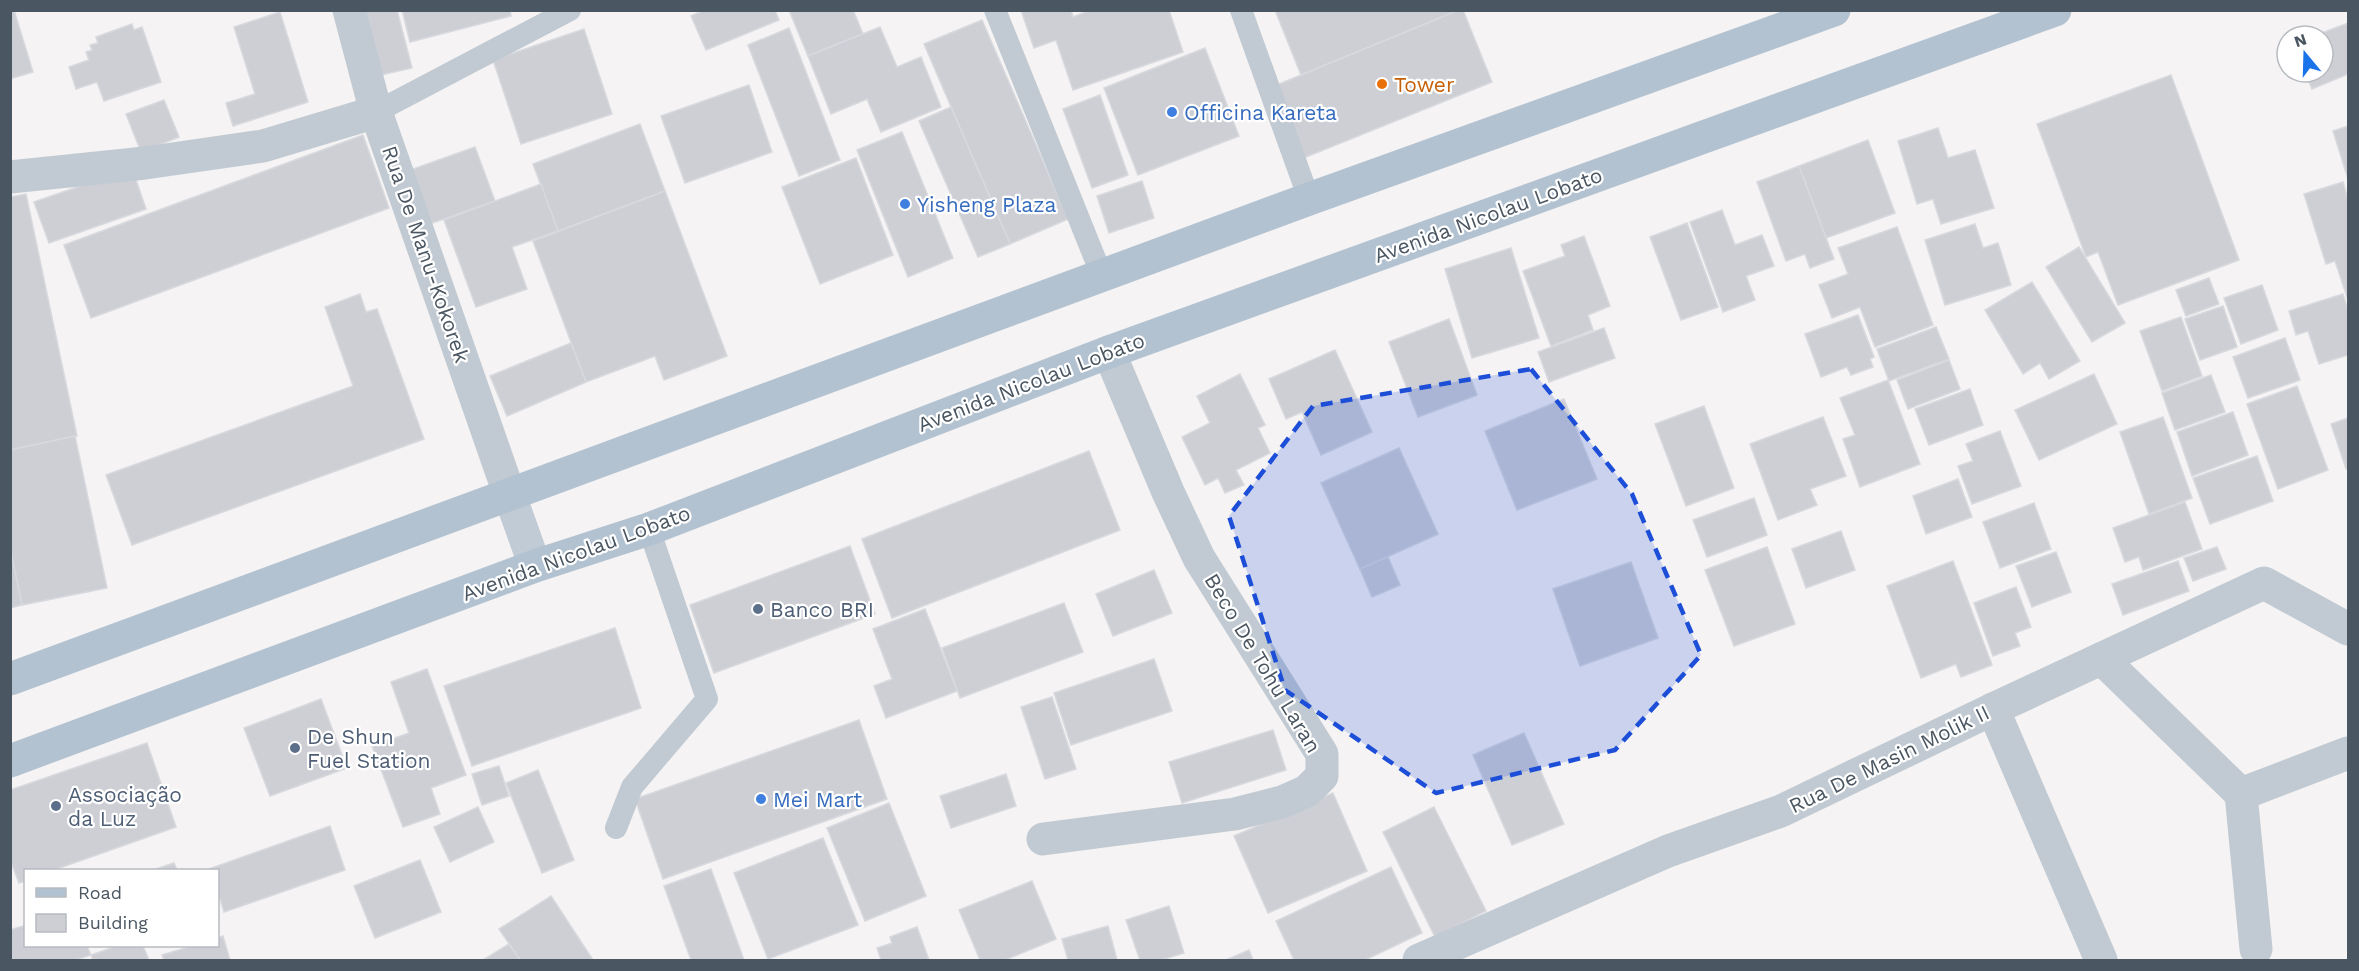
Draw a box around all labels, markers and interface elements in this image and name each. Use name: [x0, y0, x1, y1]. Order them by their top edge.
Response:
north arrow: [2275, 24, 2335, 84]
text: N: [2292, 29, 2309, 51]
place label: Tower: [1394, 72, 1455, 97]
marker: Tower: [1375, 77, 1389, 91]
place label: Officina Kareta: [1184, 100, 1337, 125]
marker: Officina Kareta: [1165, 105, 1179, 119]
street label: Rua De Manu-Kokorek: [377, 142, 475, 366]
street label: Avenida Nicolau Lobato: [1370, 162, 1606, 268]
place label: Yisheng Plaza: [917, 192, 1056, 217]
marker: Yisheng Plaza: [898, 197, 912, 211]
street label: Avenida Nicolau Lobato: [914, 327, 1148, 437]
street label: Avenida Nicolau Lobato: [458, 500, 694, 606]
street label: Beco De Tohu Laran: [1200, 569, 1326, 757]
place label: Banco BRI: [770, 597, 874, 622]
marker: Banco BRI: [751, 602, 765, 616]
street label: Rua De Masin Molik II: [1785, 700, 1993, 818]
place label: De Shun Fuel Station: [307, 724, 431, 773]
marker: De Shun Fuel Station: [288, 741, 302, 755]
place label: Associação da Luz: [68, 782, 182, 831]
place label: Mei Mart: [773, 787, 862, 812]
marker: Mei Mart: [754, 792, 768, 806]
marker: Associação da Luz: [49, 799, 63, 813]
legend: [24, 869, 219, 947]
text: Road: [78, 882, 122, 903]
text: Building: [78, 912, 148, 933]

